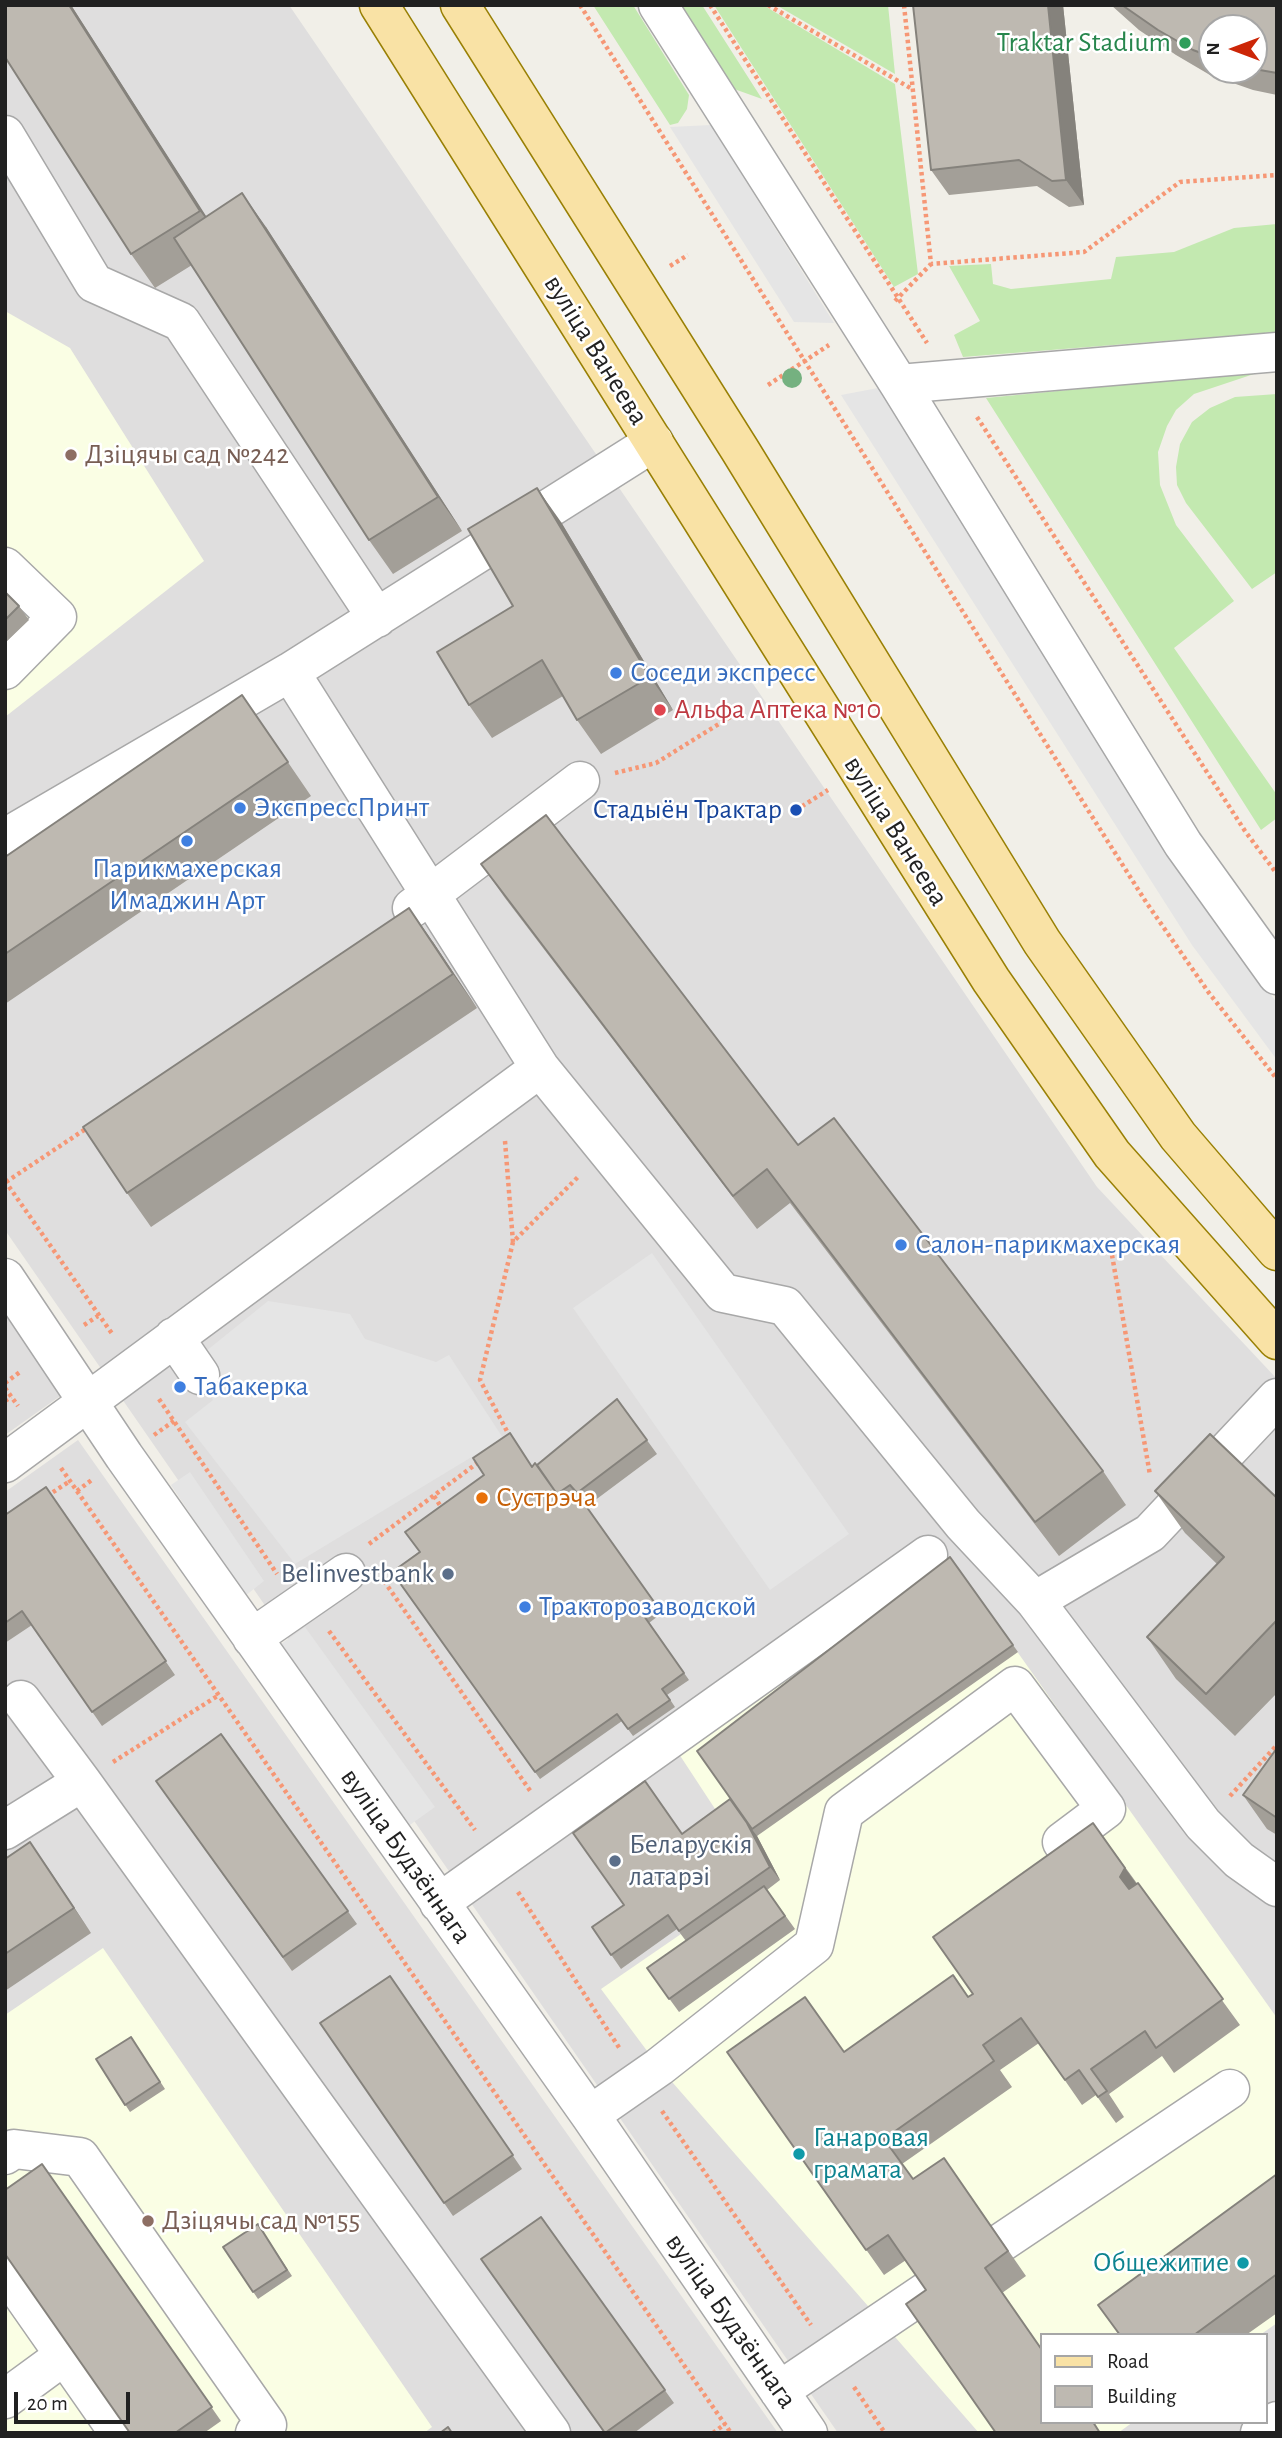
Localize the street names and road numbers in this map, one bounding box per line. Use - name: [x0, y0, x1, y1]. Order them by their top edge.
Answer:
- street label: вуліца Ванеева: [536, 269, 656, 431]
- street label: вуліца Ванеева: [836, 750, 956, 912]
- street label: вуліца Будзённага: [333, 1762, 479, 1950]
- street label: вуліца Будзённага: [658, 2227, 804, 2415]

